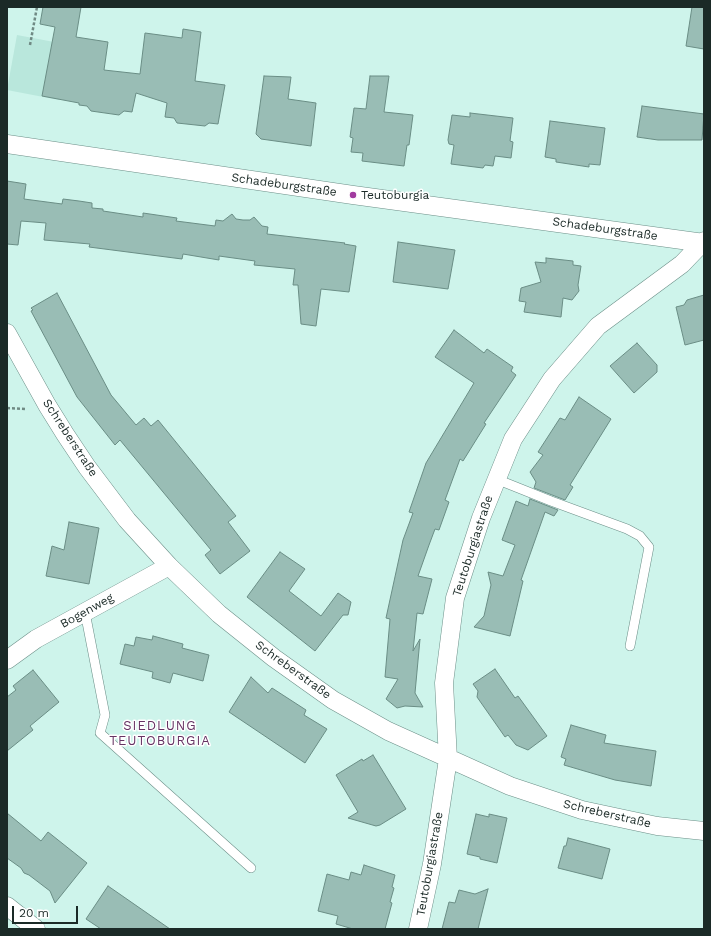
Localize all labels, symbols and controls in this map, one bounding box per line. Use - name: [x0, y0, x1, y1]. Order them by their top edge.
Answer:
- street label: Schadeburgstraße: [230, 170, 338, 200]
- place label: Teutoburgia: [361, 188, 429, 202]
- marker: Teutoburgia: [348, 190, 358, 200]
- street label: Schadeburgstraße: [551, 214, 659, 244]
- street label: Schreberstraße: [40, 396, 100, 480]
- street label: Teutoburgiastraße: [450, 494, 496, 598]
- street label: Bogenweg: [58, 590, 116, 632]
- street label: Schreberstraße: [252, 638, 334, 702]
- district label: SIEDLUNG TEUTOBURGIA: [109, 718, 211, 749]
- street label: Schreberstraße: [562, 797, 652, 831]
- street label: Teutoburgiastraße: [414, 811, 446, 917]
- scale bar: [14, 898, 80, 924]
- text: 20 m: [19, 906, 49, 920]

